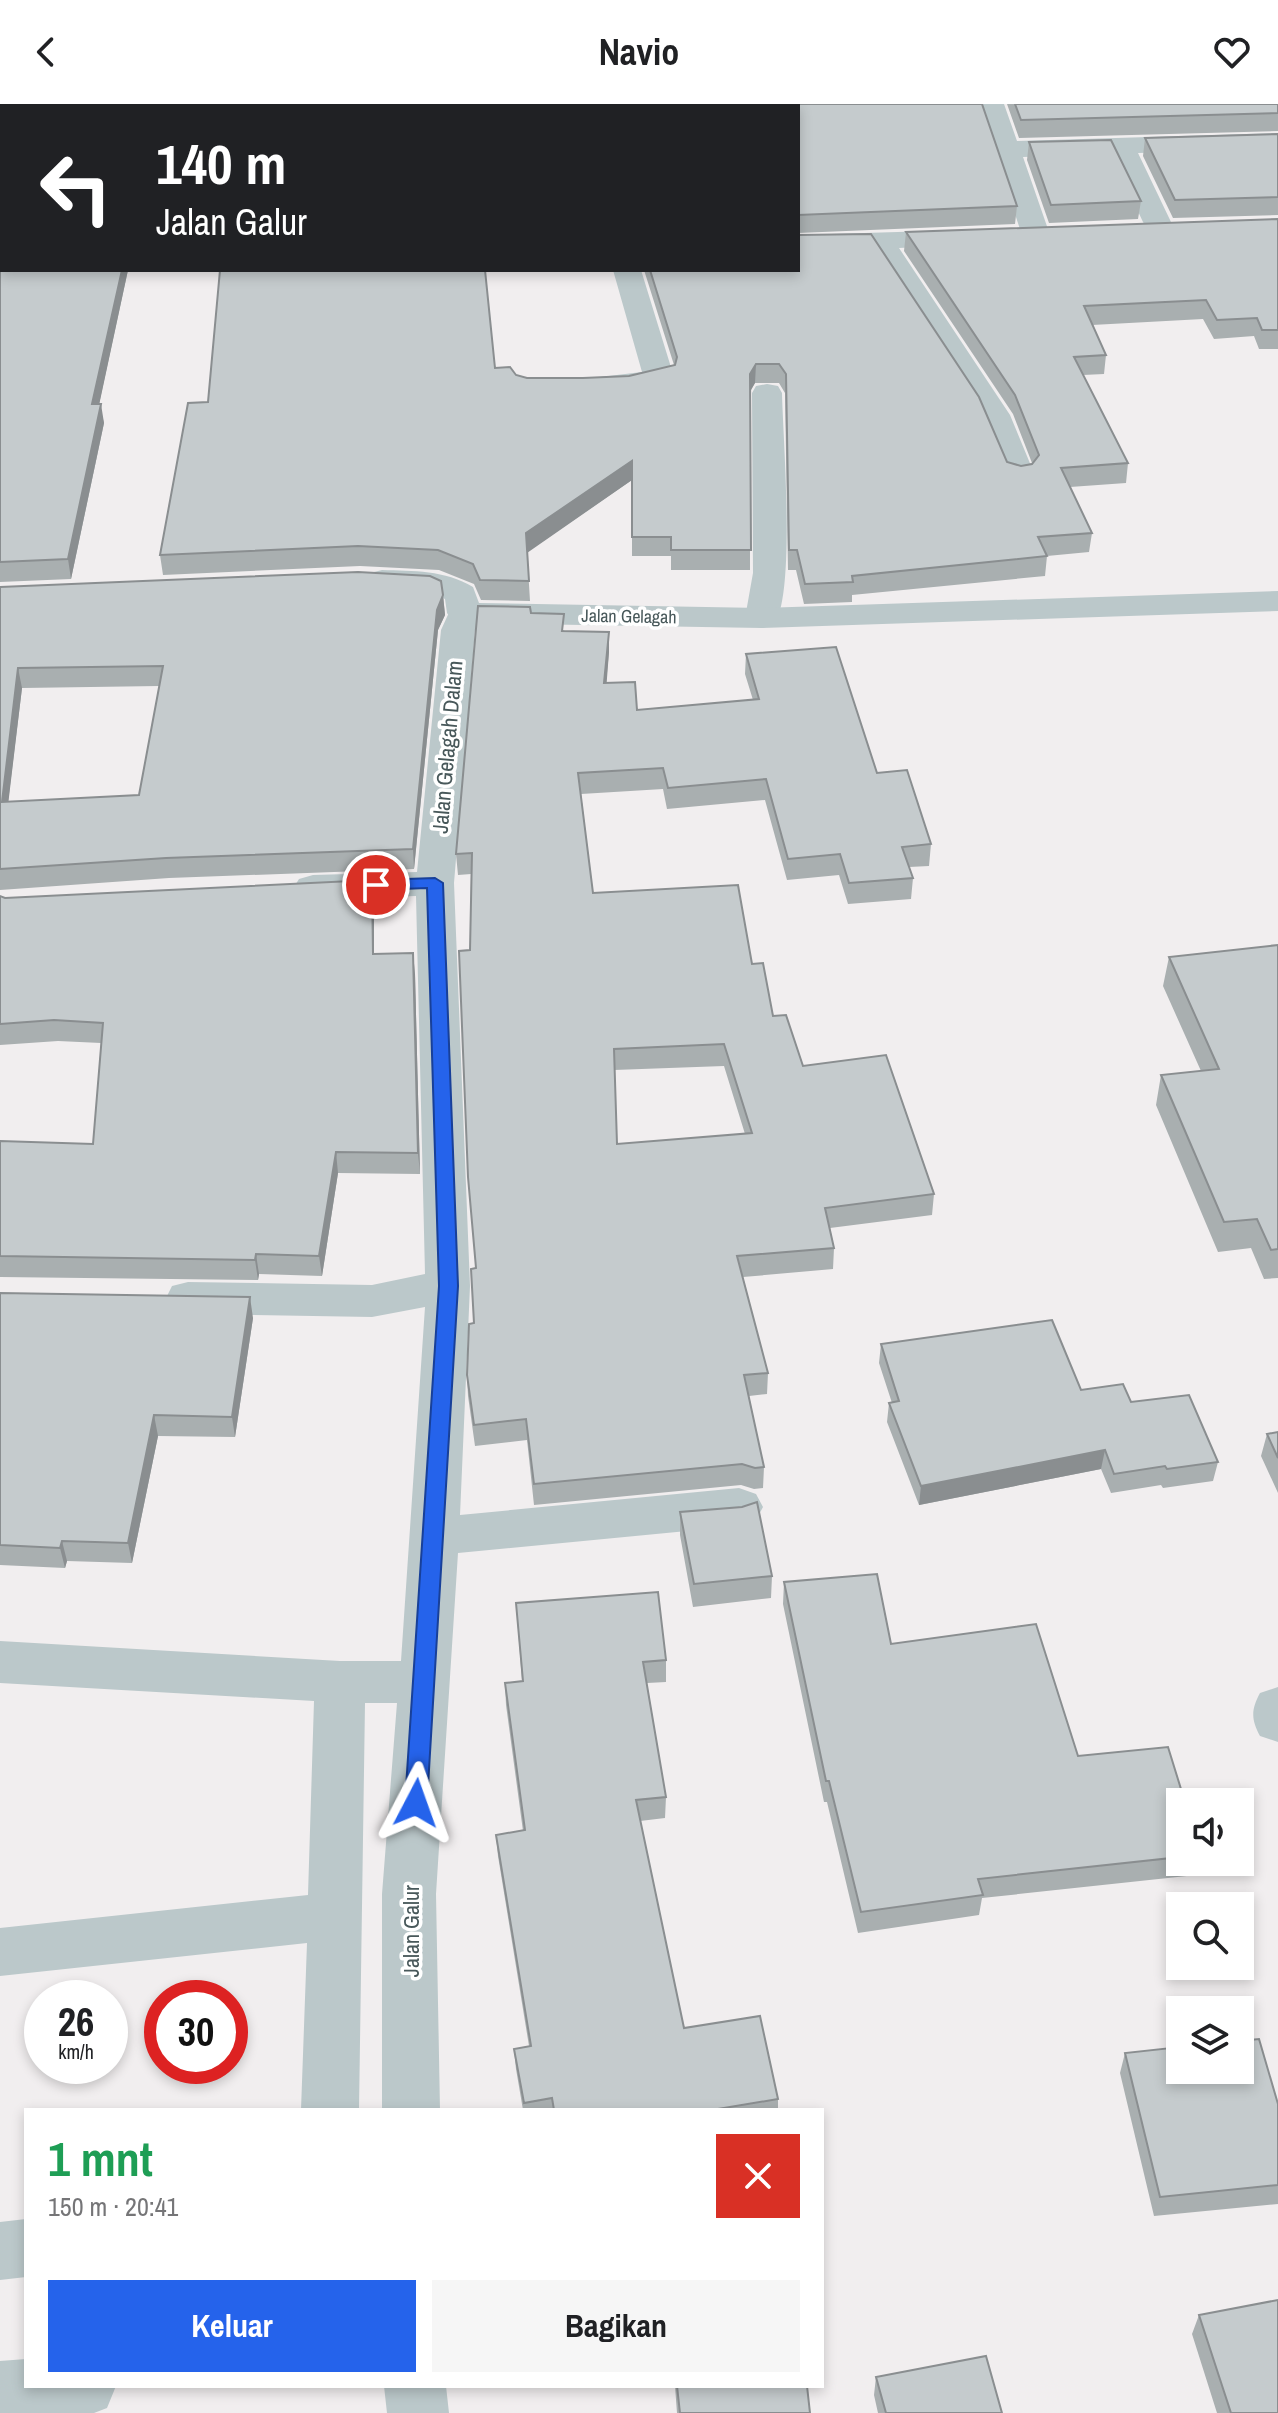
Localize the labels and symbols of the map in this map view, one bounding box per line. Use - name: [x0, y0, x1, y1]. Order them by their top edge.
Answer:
- street label: Jalan Gelagah: [581, 603, 677, 629]
- street label: Jalan Gelagah Dalam: [424, 659, 470, 835]
- pin: [342, 851, 410, 919]
- position arrow: [374, 1761, 458, 1845]
- street label: Jalan Galur: [396, 1885, 426, 1977]
- speed limit sign: 30: [144, 1980, 248, 2084]

